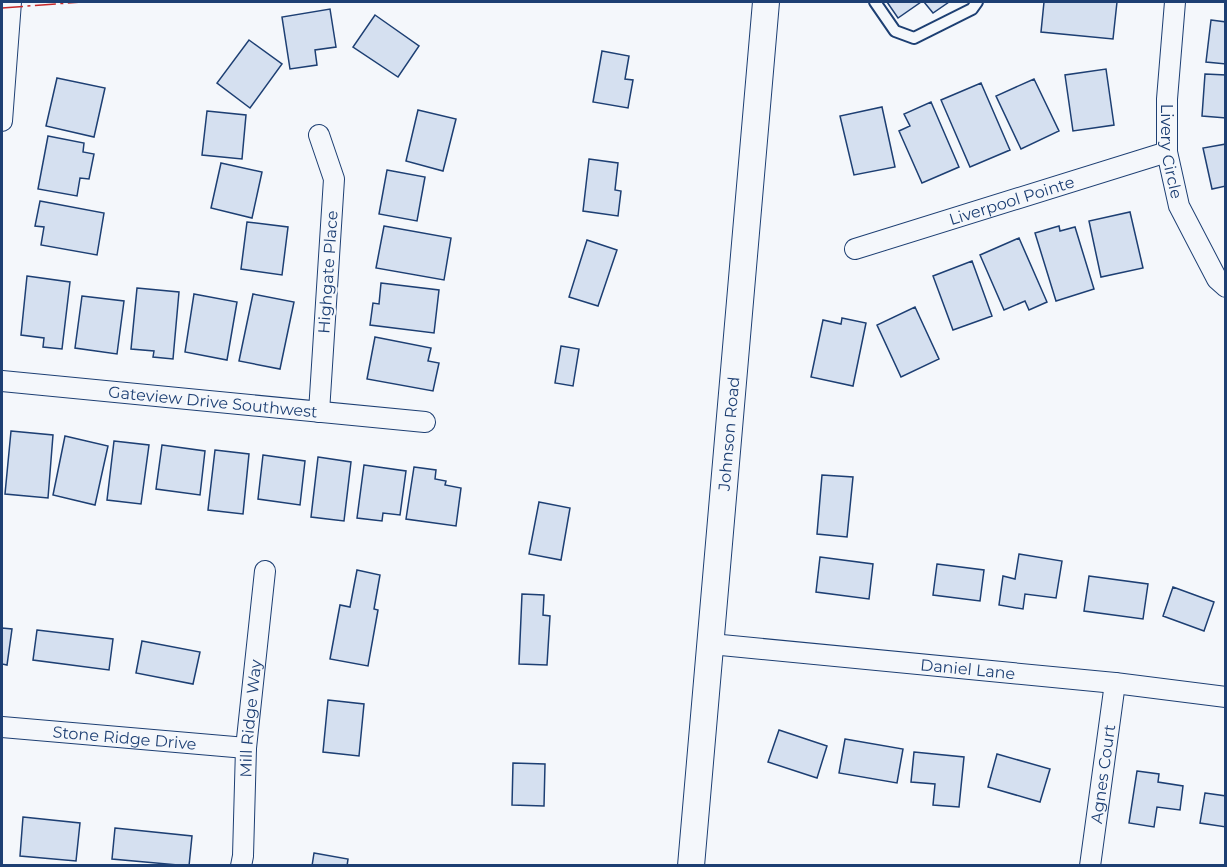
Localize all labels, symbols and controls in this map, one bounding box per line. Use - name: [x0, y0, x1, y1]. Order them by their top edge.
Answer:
- street label: Livery Circle: [1157, 104, 1187, 201]
- street label: Liverpool Pointe: [947, 172, 1076, 229]
- street label: Highgate Place: [314, 210, 342, 334]
- street label: Johnson Road: [714, 376, 743, 492]
- street label: Gateview Drive Southwest: [108, 382, 319, 421]
- street label: Daniel Lane: [919, 655, 1016, 683]
- street label: Mill Ridge Way: [236, 658, 265, 778]
- street label: Stone Ridge Drive: [52, 722, 197, 753]
- street label: Agnes Court: [1086, 723, 1119, 825]

